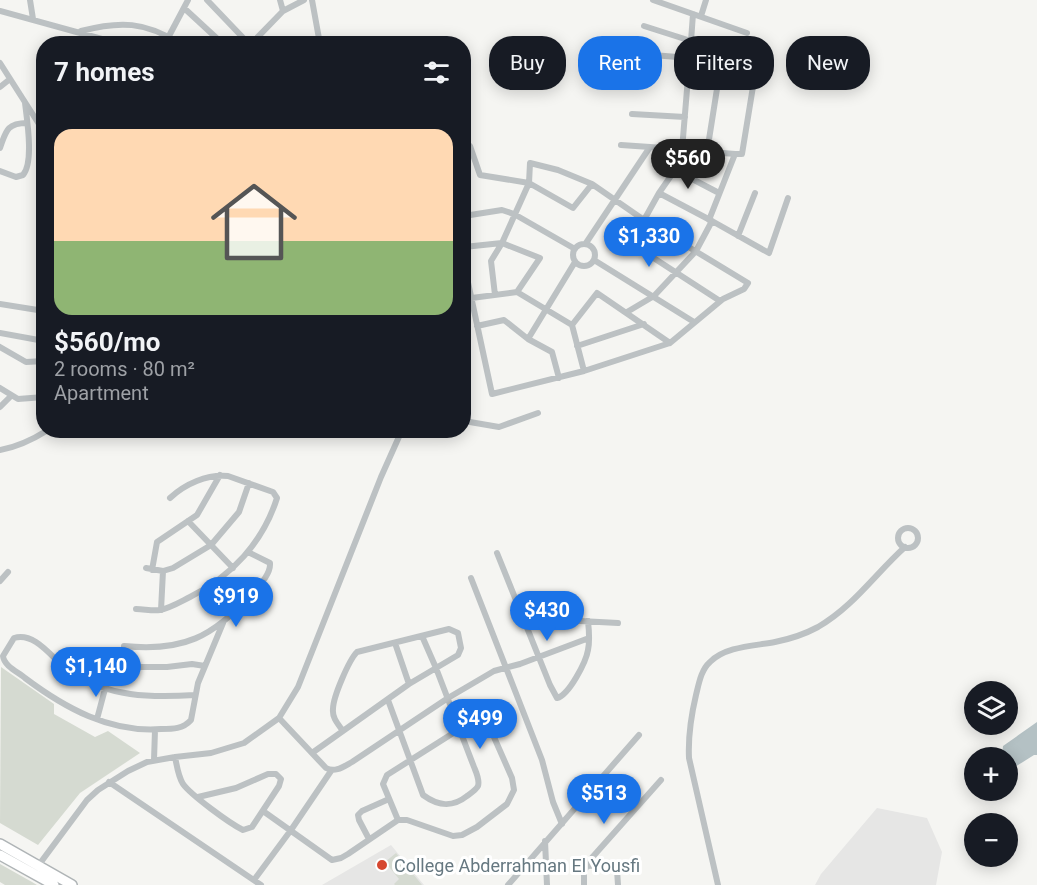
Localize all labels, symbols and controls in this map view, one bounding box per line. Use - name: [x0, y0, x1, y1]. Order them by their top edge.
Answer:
- chip: Buy: [489, 36, 566, 90]
- chip: Rent: [578, 36, 662, 90]
- chip: Filters: [674, 36, 774, 90]
- chip: New: [786, 36, 870, 90]
- icon: filters: [420, 56, 453, 89]
- text: 7 homes: [54, 57, 155, 87]
- pin: $560: [652, 139, 724, 190]
- text: $560: [665, 146, 711, 170]
- icon: home: [200, 168, 308, 276]
- pin: $1,330: [600, 217, 698, 268]
- text: $1,330: [618, 224, 680, 248]
- text: $560/mo: [54, 327, 161, 357]
- text: 2 rooms · 80 m²: [54, 357, 195, 381]
- text: Apartment: [54, 381, 149, 405]
- pin: $919: [200, 577, 272, 628]
- text: $919: [213, 584, 259, 608]
- pin: $430: [511, 591, 583, 642]
- text: $430: [524, 598, 570, 622]
- pin: $1,140: [47, 647, 145, 698]
- text: $1,140: [65, 654, 127, 678]
- map controls: [964, 681, 1018, 867]
- button: layers: [964, 681, 1018, 735]
- pin: $499: [444, 699, 516, 750]
- text: $499: [457, 706, 503, 730]
- button: +: [964, 747, 1018, 801]
- pin: $513: [568, 774, 640, 825]
- text: $513: [581, 781, 627, 805]
- button: −: [964, 813, 1018, 867]
- place label: College Abderrahman El Yousfi: [394, 855, 640, 876]
- marker: College Abderrahman El Yousfi: [375, 858, 389, 872]

